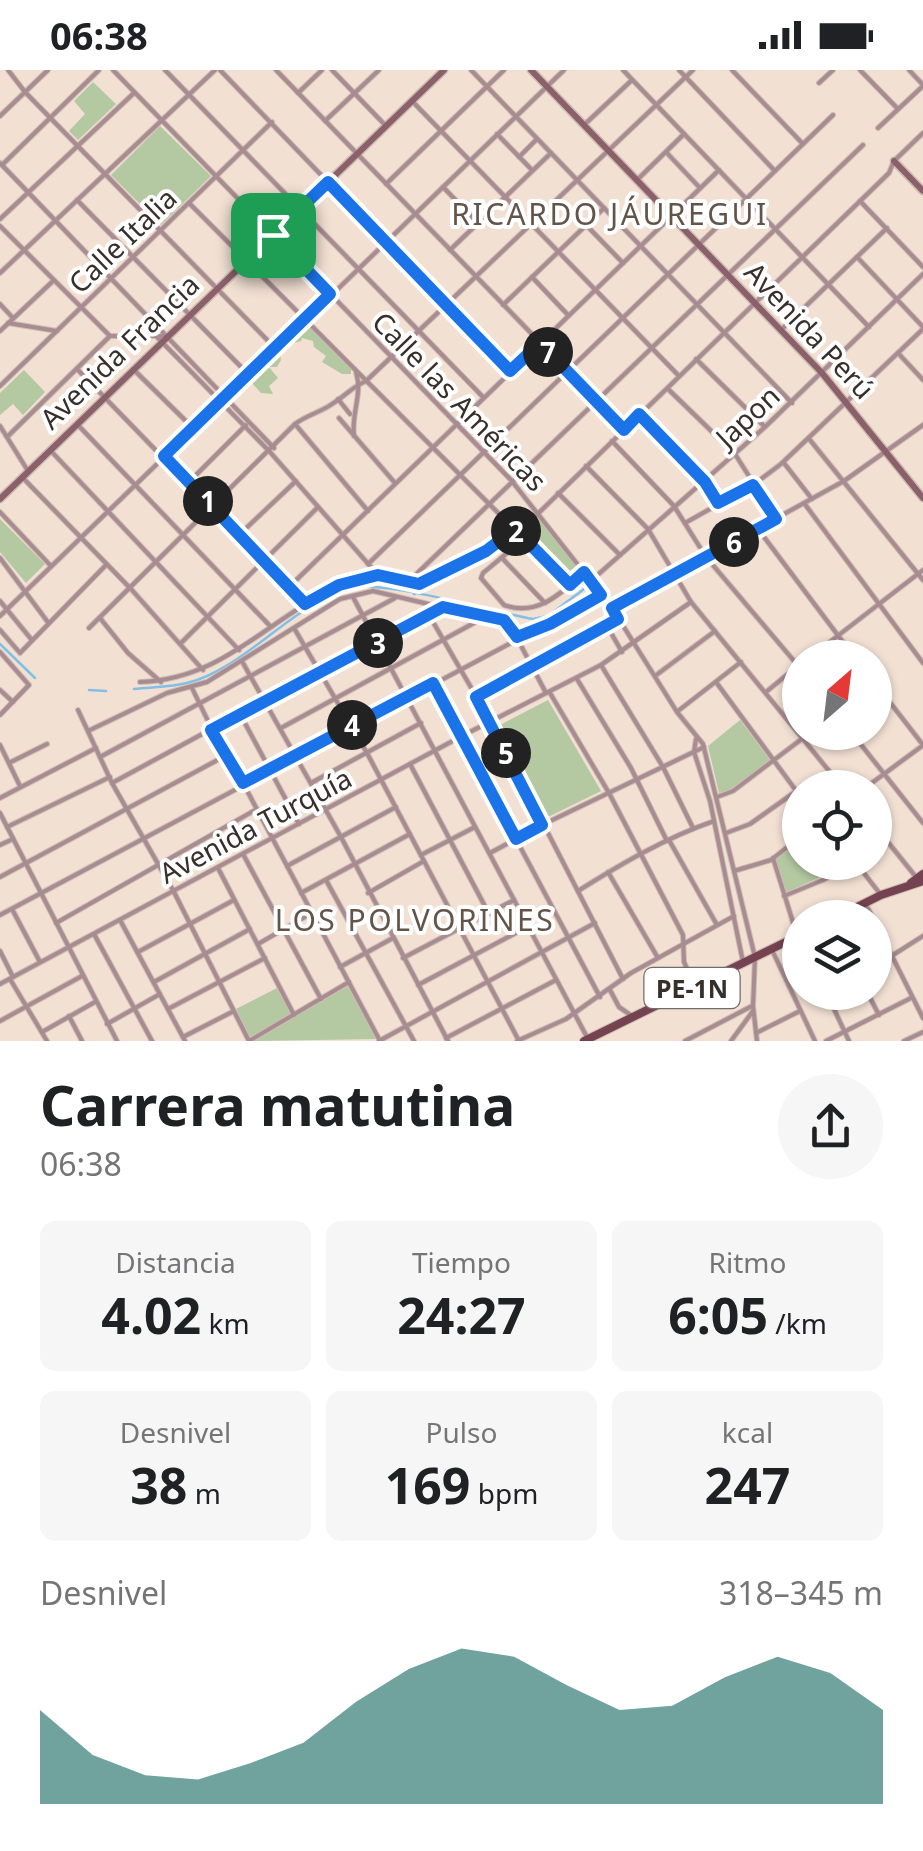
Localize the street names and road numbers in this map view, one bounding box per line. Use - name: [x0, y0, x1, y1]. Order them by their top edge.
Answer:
- street label: Calle Italia: [60, 179, 184, 301]
- street label: Avenida Perú: [737, 253, 883, 407]
- street label: Avenida Francia: [31, 265, 207, 437]
- street label: Calle las Américas: [364, 303, 556, 499]
- street label: Japon: [704, 377, 787, 457]
- street label: Avenida Turquía: [152, 758, 358, 892]
- road number: PE-1N: [644, 968, 740, 1008]

